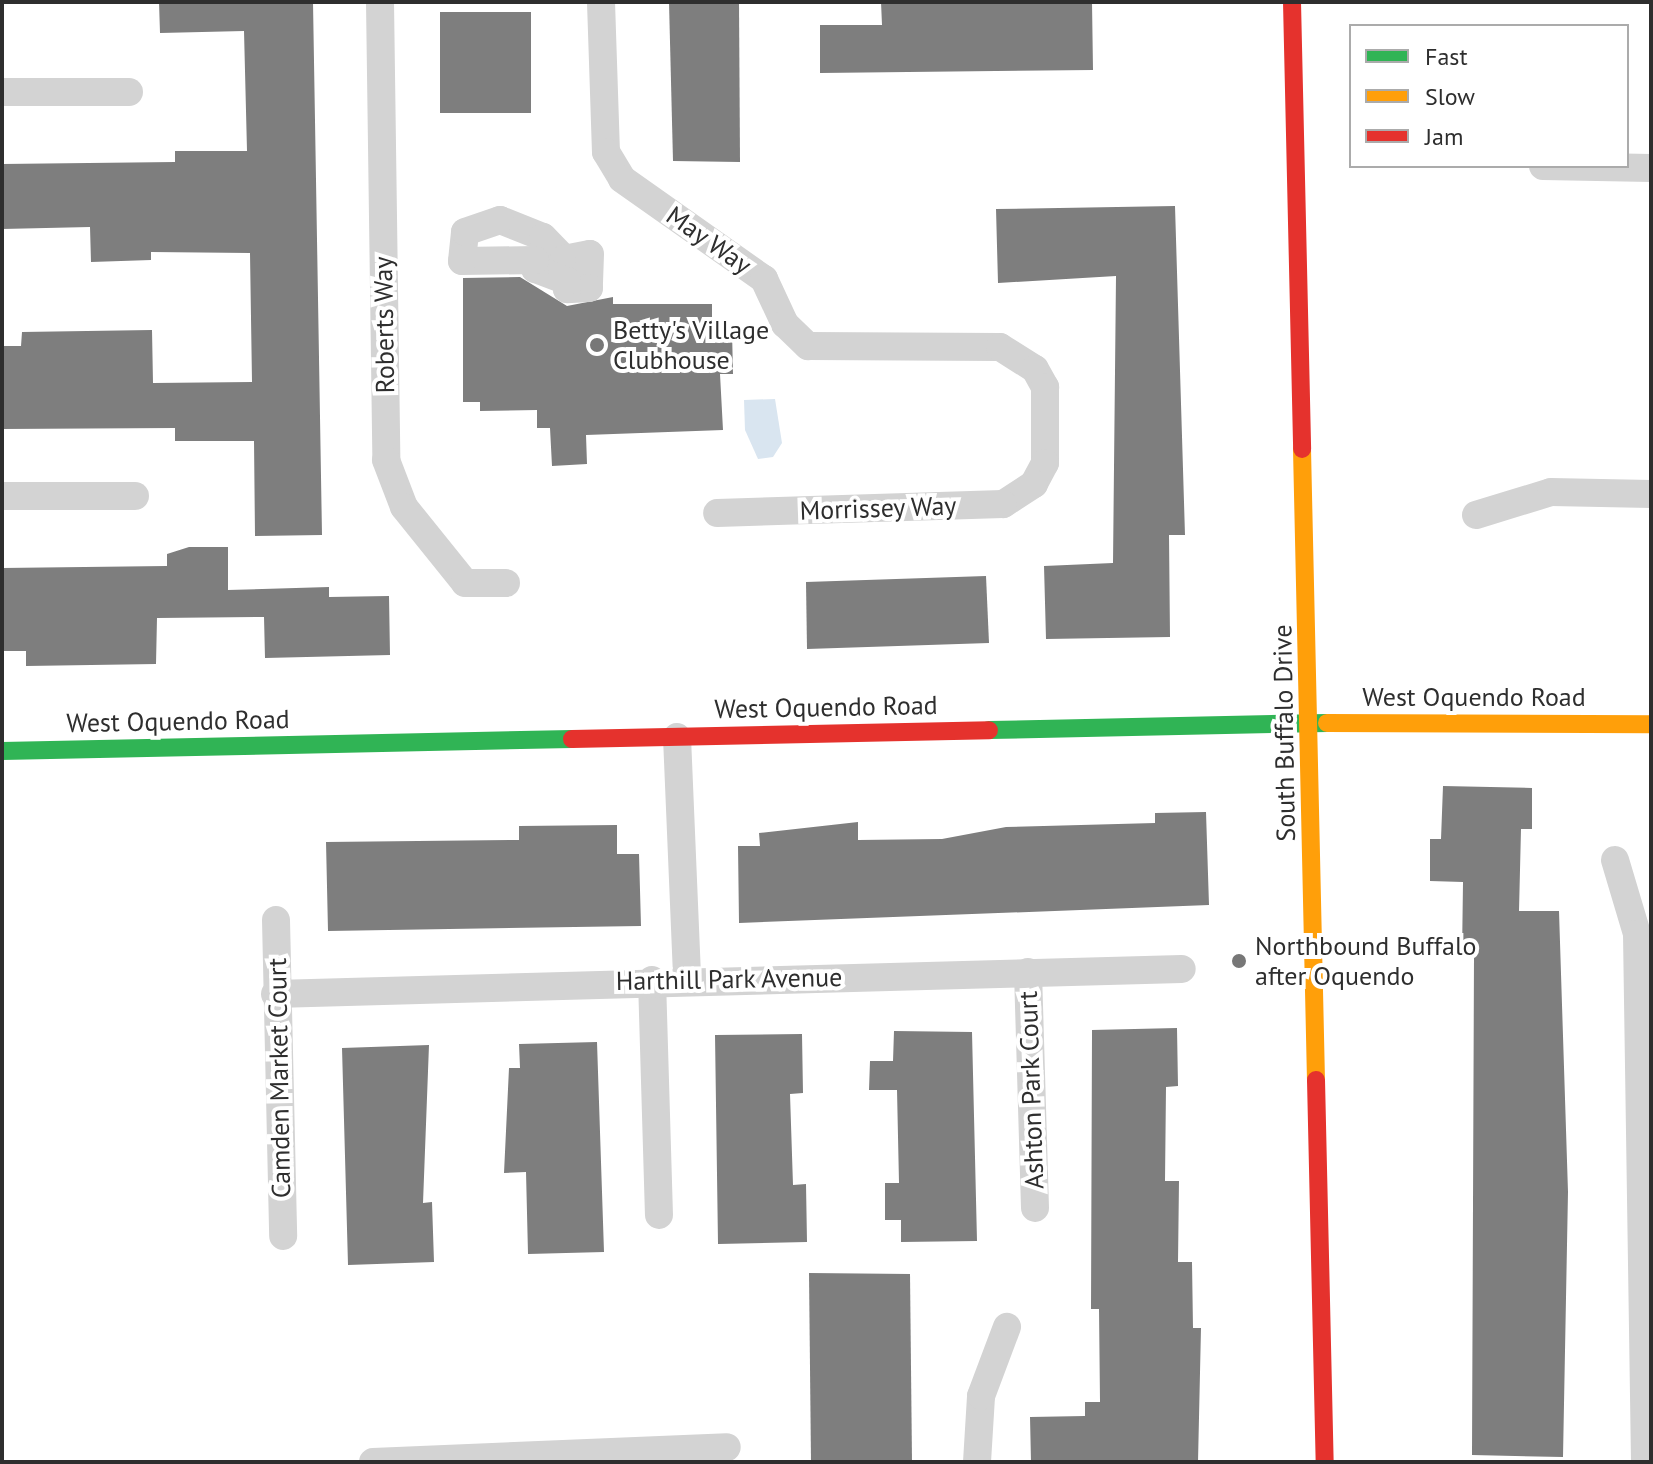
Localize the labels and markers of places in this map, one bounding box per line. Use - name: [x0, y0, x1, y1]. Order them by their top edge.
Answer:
- place label: Betty's Village Clubhouse: [613, 314, 770, 376]
- marker: Betty's Village Clubhouse: [588, 336, 606, 354]
- place label: Northbound Buffalo after Oquendo: [1255, 930, 1476, 992]
- marker: Northbound Buffalo after Oquendo: [1230, 952, 1248, 970]

